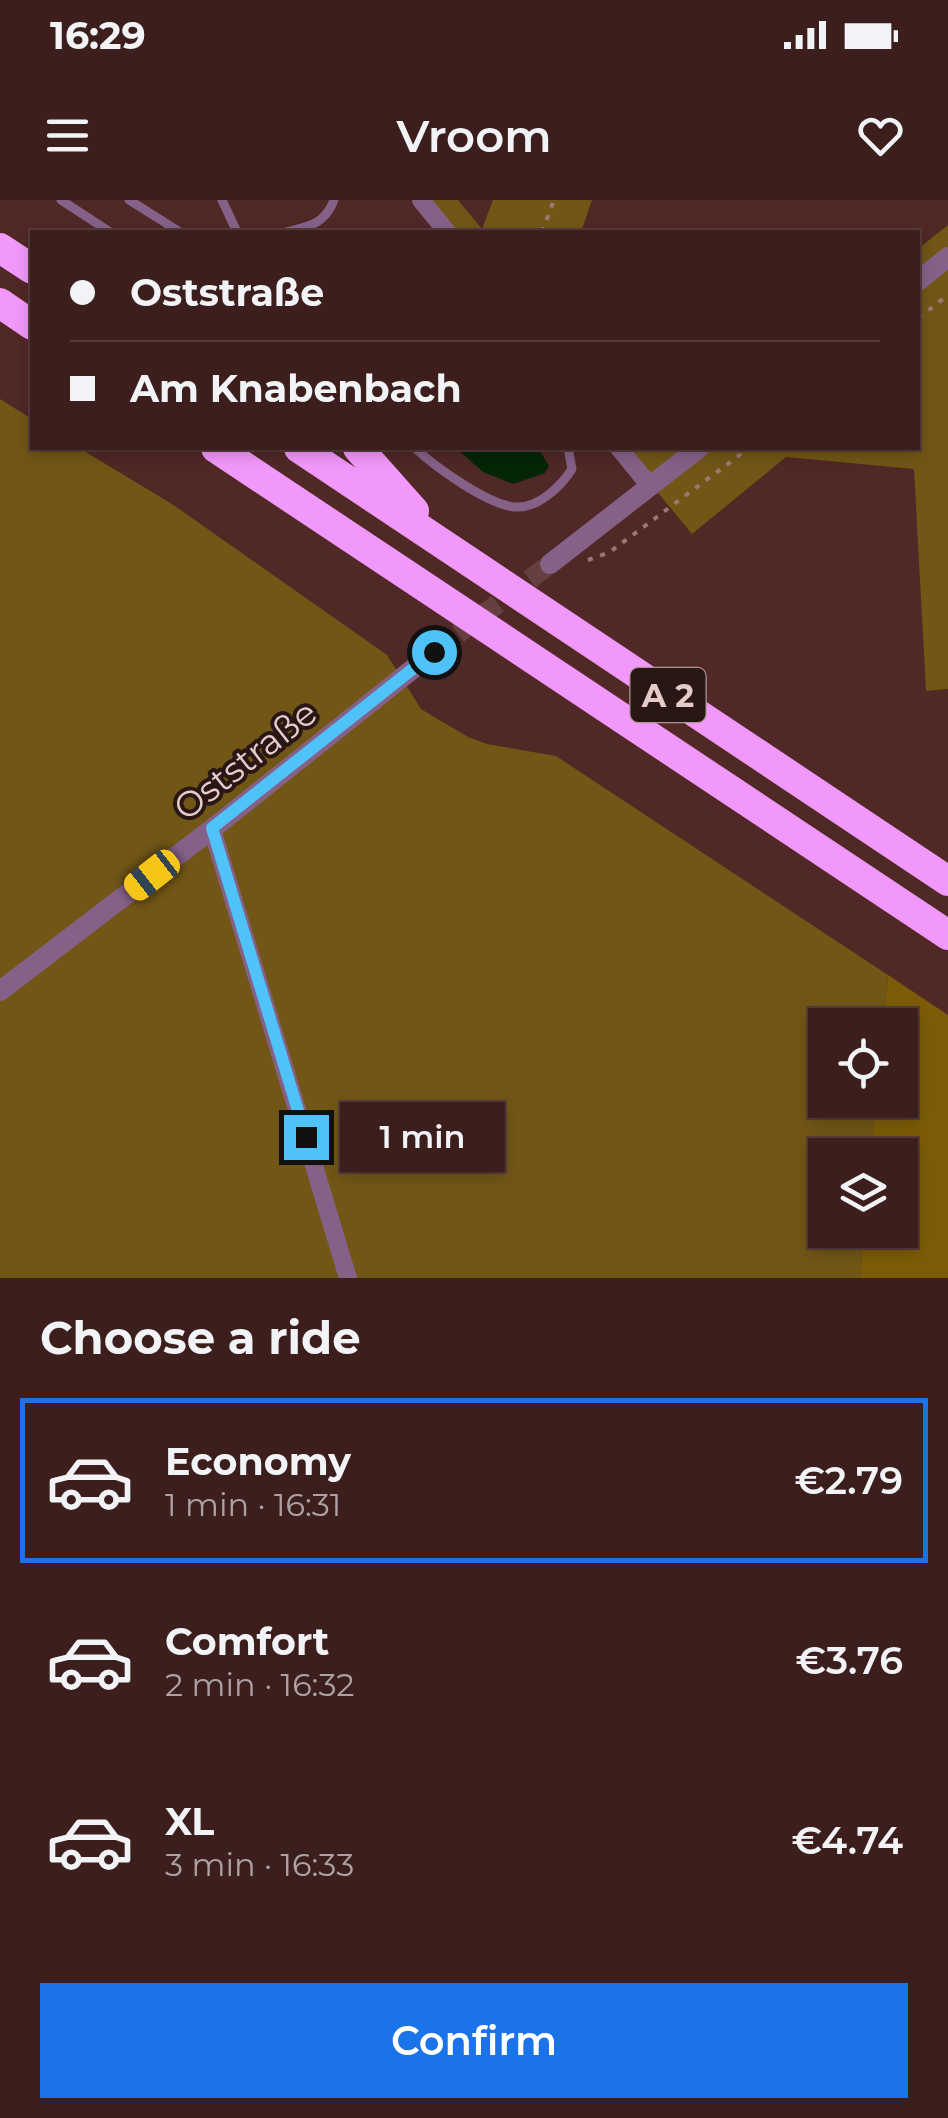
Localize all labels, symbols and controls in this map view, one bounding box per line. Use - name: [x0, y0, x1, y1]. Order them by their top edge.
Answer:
- text: 16:29: [50, 12, 146, 59]
- icon: menu: [40, 108, 95, 163]
- text: Vroom: [396, 108, 552, 163]
- icon: heart: [853, 108, 908, 163]
- text: Oststraße: [130, 269, 324, 316]
- text: Am Knabenbach: [130, 365, 462, 412]
- route start: [412, 630, 457, 675]
- road number: A 2: [630, 668, 706, 722]
- street label: Oststraße: [165, 691, 325, 829]
- car: [119, 845, 185, 905]
- map controls: [808, 1008, 918, 1248]
- button: locate: [808, 1008, 918, 1118]
- callout: 1 min: [341, 1102, 506, 1172]
- route end: [284, 1115, 329, 1160]
- text: 1 min: [380, 1117, 465, 1156]
- button: layers: [808, 1138, 918, 1248]
- text: Choose a ride: [40, 1310, 361, 1365]
- icon: car: [45, 1436, 135, 1526]
- text: Economy: [165, 1438, 351, 1485]
- text: €2.79: [795, 1457, 903, 1504]
- text: 1 min · 16:31: [165, 1485, 341, 1524]
- icon: car: [45, 1616, 135, 1706]
- text: Comfort: [165, 1618, 329, 1665]
- text: €3.76: [795, 1637, 903, 1684]
- text: 2 min · 16:32: [165, 1665, 354, 1704]
- icon: car: [45, 1796, 135, 1886]
- text: XL: [165, 1798, 214, 1845]
- text: €4.74: [791, 1817, 903, 1864]
- text: 3 min · 16:33: [165, 1845, 354, 1884]
- button: Confirm: [40, 1983, 908, 2098]

